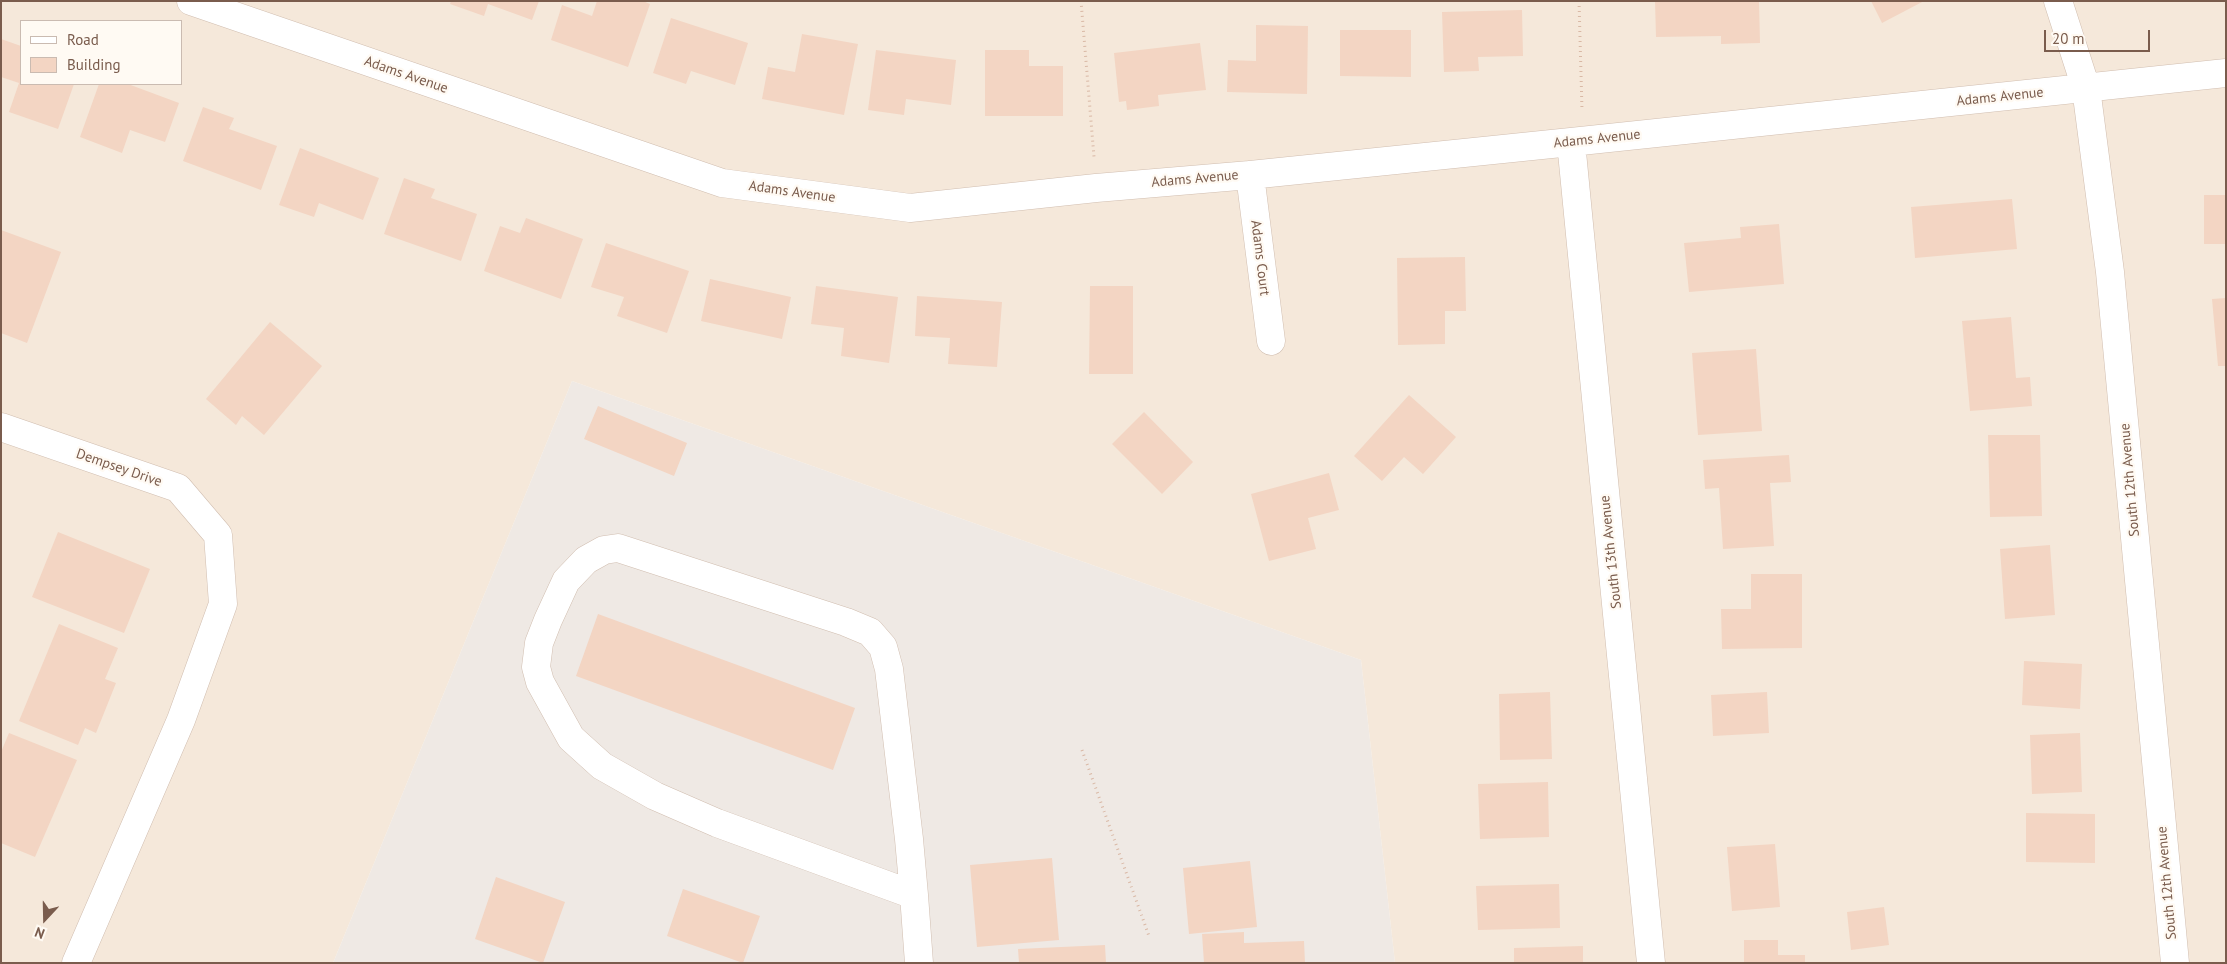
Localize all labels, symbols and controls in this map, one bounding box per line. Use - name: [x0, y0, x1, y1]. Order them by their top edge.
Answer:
- legend: [20, 20, 182, 85]
- scale bar: [2047, 20, 2153, 52]
- text: 20 m: [2052, 29, 2085, 48]
- text: Road: [67, 30, 99, 49]
- street label: Adams Avenue: [362, 53, 450, 97]
- text: Building: [67, 55, 121, 74]
- street label: Adams Avenue: [1956, 84, 2044, 110]
- street label: Adams Avenue: [1553, 126, 1641, 152]
- street label: Adams Avenue: [1151, 167, 1239, 191]
- street label: Adams Avenue: [748, 178, 836, 206]
- street label: Adams Court: [1247, 219, 1273, 297]
- street label: South 12th Avenue: [2117, 423, 2143, 537]
- street label: Dempsey Drive: [74, 445, 164, 491]
- street label: South 13th Avenue: [1597, 495, 1625, 609]
- street label: South 12th Avenue: [2154, 826, 2180, 940]
- north arrow: [20, 894, 70, 944]
- text: N: [32, 923, 47, 943]

